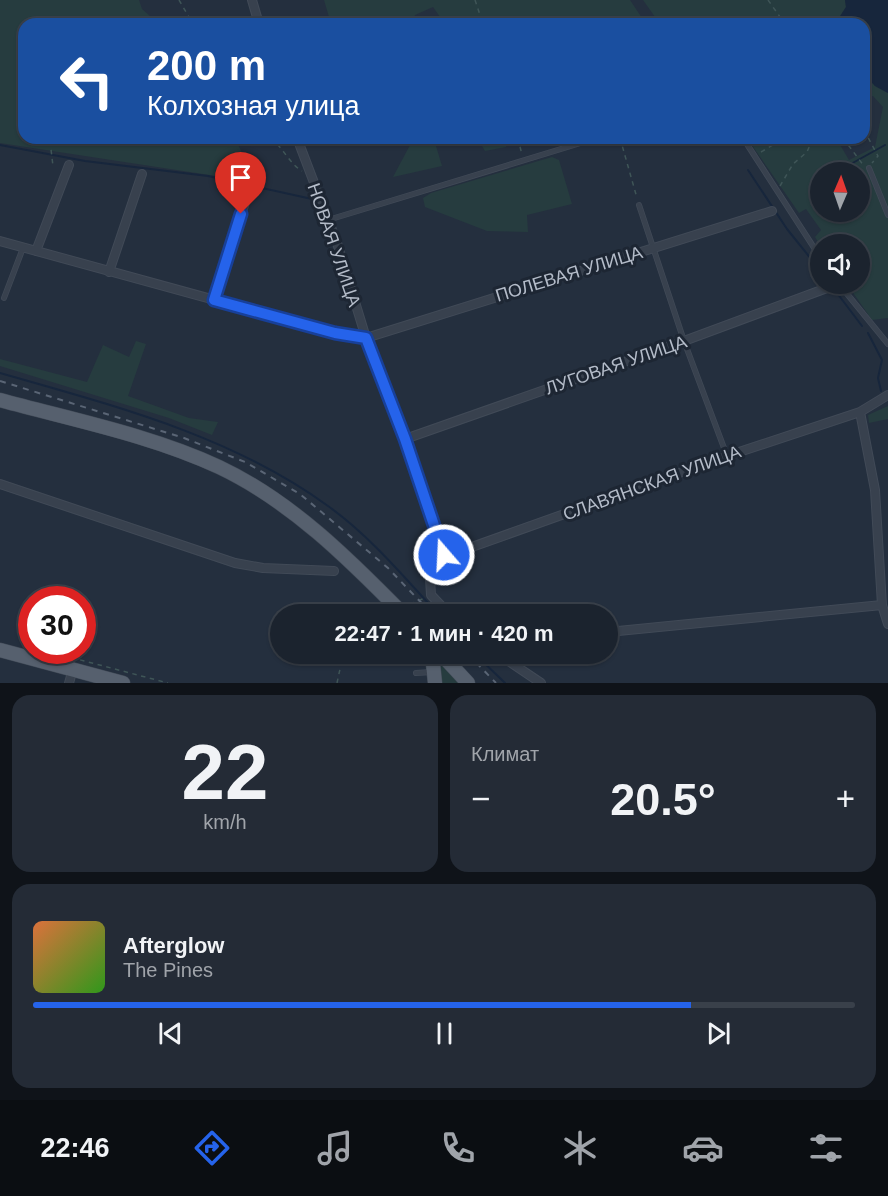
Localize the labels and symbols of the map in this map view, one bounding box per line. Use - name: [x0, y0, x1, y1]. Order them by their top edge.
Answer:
- pin: [215, 152, 266, 214]
- north arrow: [810, 162, 870, 222]
- street label: НОВАЯ УЛИЦА: [303, 181, 365, 309]
- street label: ПОЛЕВАЯ УЛИЦА: [493, 242, 645, 306]
- street label: ЛУГОВАЯ УЛИЦА: [543, 331, 689, 399]
- street label: СЛАВЯНСКАЯ УЛИЦА: [560, 441, 744, 525]
- position arrow: [412, 523, 476, 587]
- speed limit sign: 30: [18, 586, 96, 664]

